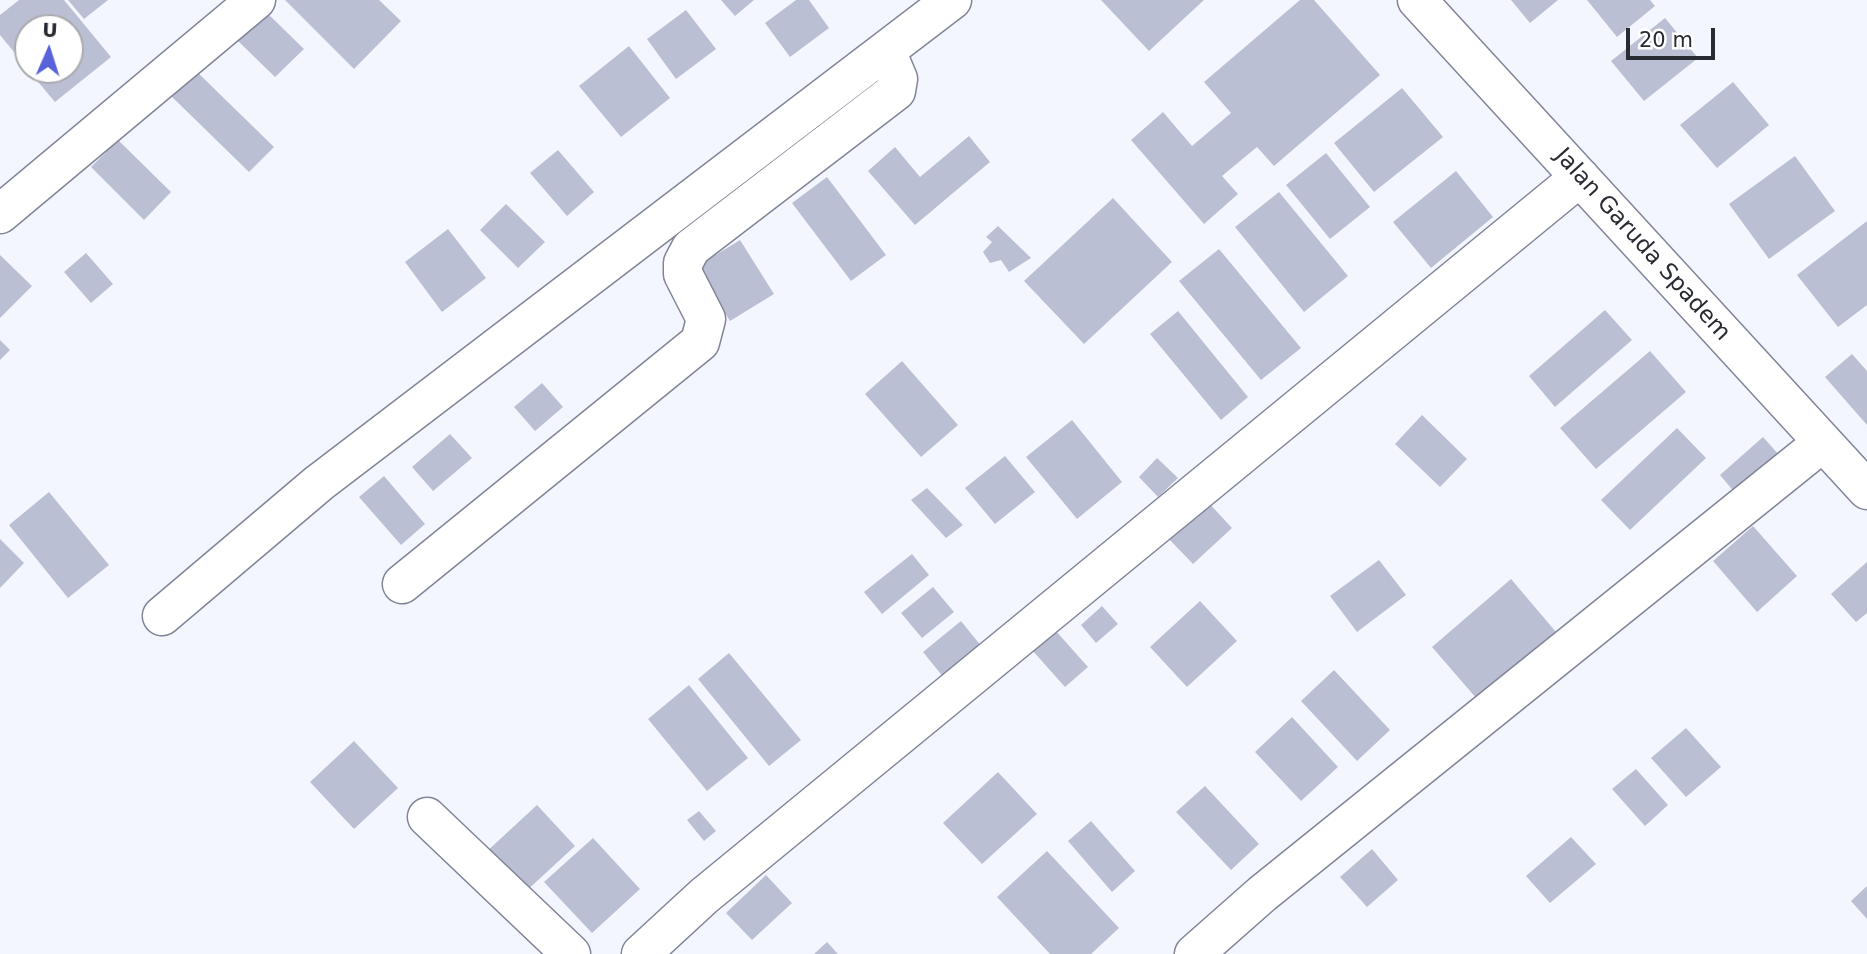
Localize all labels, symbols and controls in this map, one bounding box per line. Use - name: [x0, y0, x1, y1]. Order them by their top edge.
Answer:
- north arrow: [14, 14, 84, 84]
- scale bar: [1629, 14, 1718, 58]
- text: U: [42, 19, 58, 41]
- text: 20 m: [1639, 28, 1693, 52]
- street label: Jalan Garuda Spadem: [1548, 143, 1736, 347]

